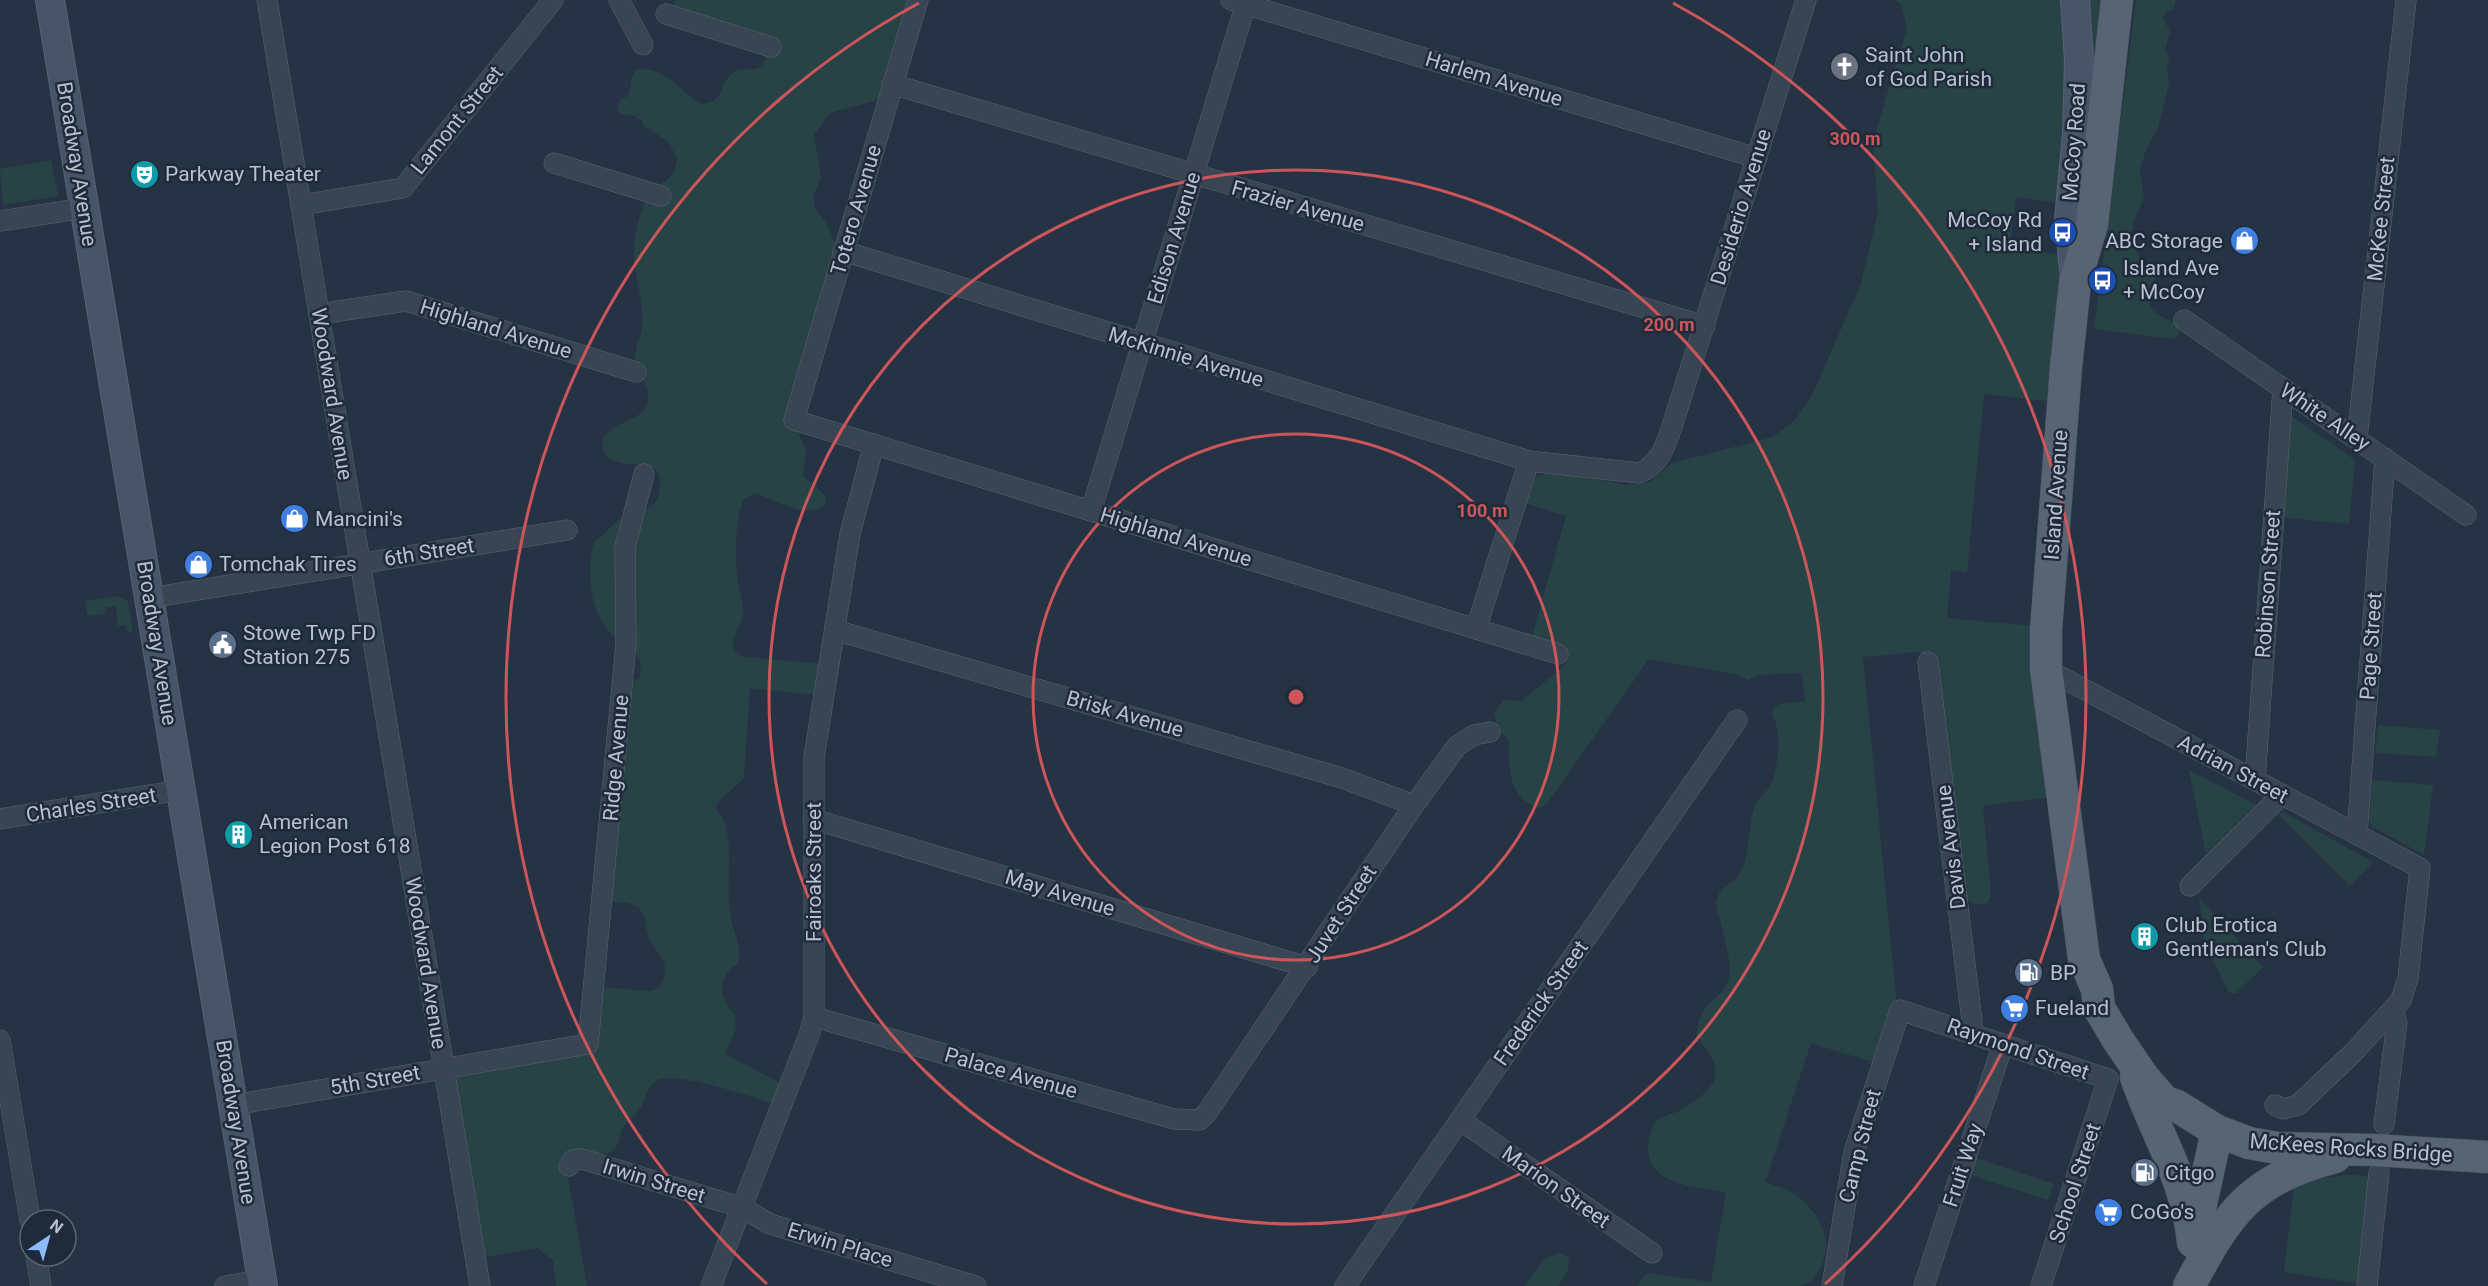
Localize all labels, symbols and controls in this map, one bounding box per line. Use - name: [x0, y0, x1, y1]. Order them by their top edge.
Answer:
- place label: Saint John of God Parish: [1865, 43, 1992, 91]
- street label: Harlem Avenue: [1423, 47, 1565, 111]
- church icon: Saint John of God Parish: [1828, 51, 1860, 83]
- street label: Lamont Street: [406, 61, 508, 179]
- street label: Broadway Avenue: [52, 80, 102, 248]
- street label: McCoy Road: [2058, 82, 2090, 202]
- street label: Desiderio Avenue: [1706, 126, 1776, 288]
- text: 300 m: [1829, 128, 1881, 149]
- street label: Totero Avenue: [826, 142, 886, 278]
- street label: McKee Street: [2363, 155, 2399, 282]
- theatre icon: Parkway Theater: [128, 158, 160, 190]
- place label: Parkway Theater: [165, 162, 321, 186]
- street label: Edison Avenue: [1142, 169, 1206, 307]
- street label: Frazier Avenue: [1229, 176, 1367, 236]
- place label: McCoy Rd + Island: [1947, 208, 2042, 256]
- bus stop icon: McCoy Rd + Island: [2047, 216, 2079, 248]
- shop icon: ABC Storage: [2228, 225, 2260, 257]
- place label: ABC Storage: [2105, 229, 2223, 253]
- place label: Island Ave + McCoy: [2123, 256, 2219, 304]
- bus stop icon: Island Ave + McCoy: [2086, 264, 2118, 296]
- street label: Highland Avenue: [417, 295, 575, 363]
- street label: Woodward Avenue: [307, 306, 357, 482]
- text: 200 m: [1643, 314, 1695, 335]
- street label: McKinnie Avenue: [1106, 322, 1266, 392]
- street label: White Alley: [2275, 378, 2375, 456]
- street label: Island Avenue: [2039, 429, 2073, 561]
- text: 100 m: [1456, 500, 1508, 521]
- shop icon: Mancini's: [278, 503, 310, 535]
- street label: Highland Avenue: [1097, 503, 1255, 571]
- place label: Mancini's: [315, 507, 403, 531]
- street label: Robinson Street: [2251, 509, 2285, 659]
- street label: 6th Street: [382, 533, 476, 571]
- shop icon: Tomchak Tires: [182, 548, 214, 580]
- place label: Tomchak Tires: [219, 552, 357, 576]
- street label: Broadway Avenue: [132, 559, 182, 727]
- street label: Page Street: [2355, 591, 2387, 701]
- place label: Stowe Twp FD Station 275: [243, 621, 376, 669]
- public building icon: Stowe Twp FD Station 275: [206, 629, 238, 661]
- street label: Brisk Avenue: [1064, 686, 1186, 742]
- centre of rings: [1286, 687, 1306, 707]
- street label: Ridge Avenue: [599, 694, 633, 822]
- street label: Adrian Street: [2174, 730, 2292, 808]
- street label: Charles Street: [24, 783, 158, 827]
- street label: Davis Avenue: [1931, 783, 1971, 911]
- street label: Fairoaks Street: [802, 802, 826, 942]
- place label: American Legion Post 618: [259, 810, 411, 858]
- building icon: American Legion Post 618: [222, 818, 254, 850]
- street label: Juvet Street: [1300, 860, 1382, 967]
- street label: May Avenue: [1002, 865, 1118, 921]
- street label: Woodward Avenue: [401, 875, 451, 1051]
- place label: Club Erotica Gentleman's Club: [2165, 913, 2327, 961]
- building icon: Club Erotica Gentleman's Club: [2128, 921, 2160, 953]
- street label: Frederick Street: [1489, 936, 1593, 1070]
- fuel station icon: BP: [2013, 957, 2045, 989]
- place label: BP: [2050, 961, 2076, 985]
- supermarket icon: Fueland: [1998, 992, 2030, 1024]
- place label: Fueland: [2035, 996, 2109, 1020]
- street label: Raymond Street: [1944, 1013, 2092, 1085]
- street label: Broadway Avenue: [211, 1038, 261, 1206]
- street label: Palace Avenue: [942, 1043, 1080, 1103]
- street label: 5th Street: [328, 1060, 422, 1100]
- street label: Camp Street: [1834, 1087, 1886, 1205]
- street label: Fruit Way: [1938, 1120, 1988, 1210]
- street label: School Street: [2044, 1120, 2106, 1246]
- street label: McKees Rocks Bridge: [2249, 1129, 2453, 1167]
- street label: Marion Street: [1497, 1141, 1615, 1233]
- street label: Irwin Street: [600, 1154, 708, 1208]
- fuel station icon: Citgo: [2128, 1157, 2160, 1189]
- place label: Citgo: [2165, 1161, 2214, 1185]
- supermarket icon: CoGo's: [2093, 1196, 2125, 1228]
- place label: CoGo's: [2130, 1200, 2194, 1224]
- north arrow: [18, 1208, 78, 1268]
- text: N: [46, 1215, 67, 1237]
- street label: Erwin Place: [784, 1218, 896, 1272]

